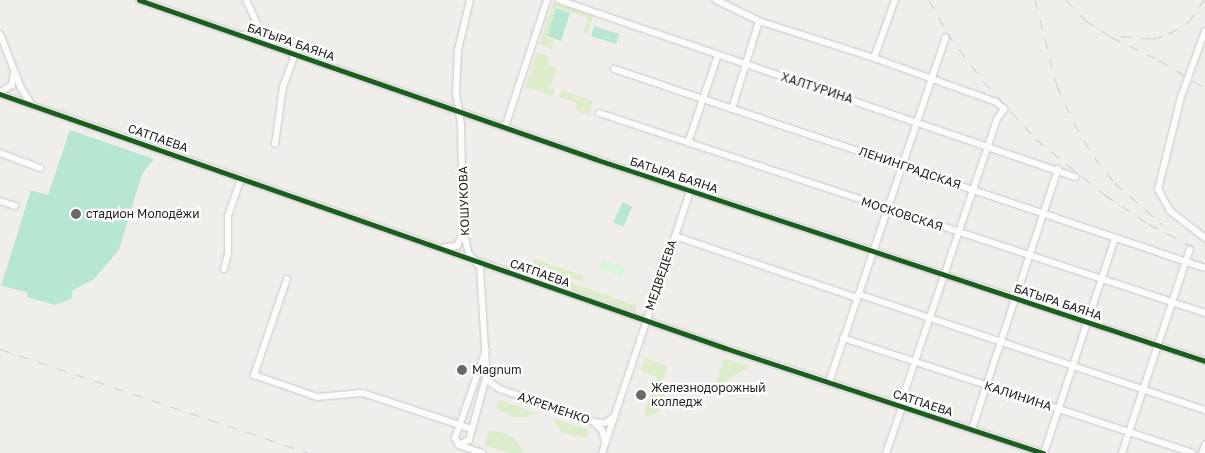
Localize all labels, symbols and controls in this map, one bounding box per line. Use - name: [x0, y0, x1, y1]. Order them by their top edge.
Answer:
- street label: БАТЫРА БАЯНА: [245, 20, 337, 64]
- street label: ХАЛТУРИНА: [779, 70, 855, 106]
- street label: САТПАЕВА: [126, 121, 190, 155]
- street label: ЛЕНИНГРАДСКАЯ: [857, 144, 963, 192]
- street label: БАТЫРА БАЯНА: [628, 154, 720, 196]
- street label: КОШУКОВА: [456, 166, 472, 236]
- street label: МОСКОВСКАЯ: [859, 194, 945, 234]
- place label: стадион Молодёжи: [86, 207, 199, 221]
- marker: стадион Молодёжи: [70, 208, 82, 220]
- street label: МЕДВЕДЕВА: [642, 238, 680, 312]
- street label: САТПАЕВА: [508, 256, 572, 290]
- street label: БАТЫРА БАЯНА: [1012, 281, 1104, 323]
- place label: Magnum: [472, 363, 522, 377]
- marker: Magnum: [456, 364, 468, 376]
- street label: КАЛИНИНА: [982, 378, 1054, 414]
- place label: Железнодорожный колледж: [651, 381, 766, 409]
- street label: САТПАЕВА: [891, 386, 955, 420]
- street label: АХРЕМЕНКО: [516, 389, 592, 427]
- marker: Железнодорожный колледж: [635, 389, 647, 401]

